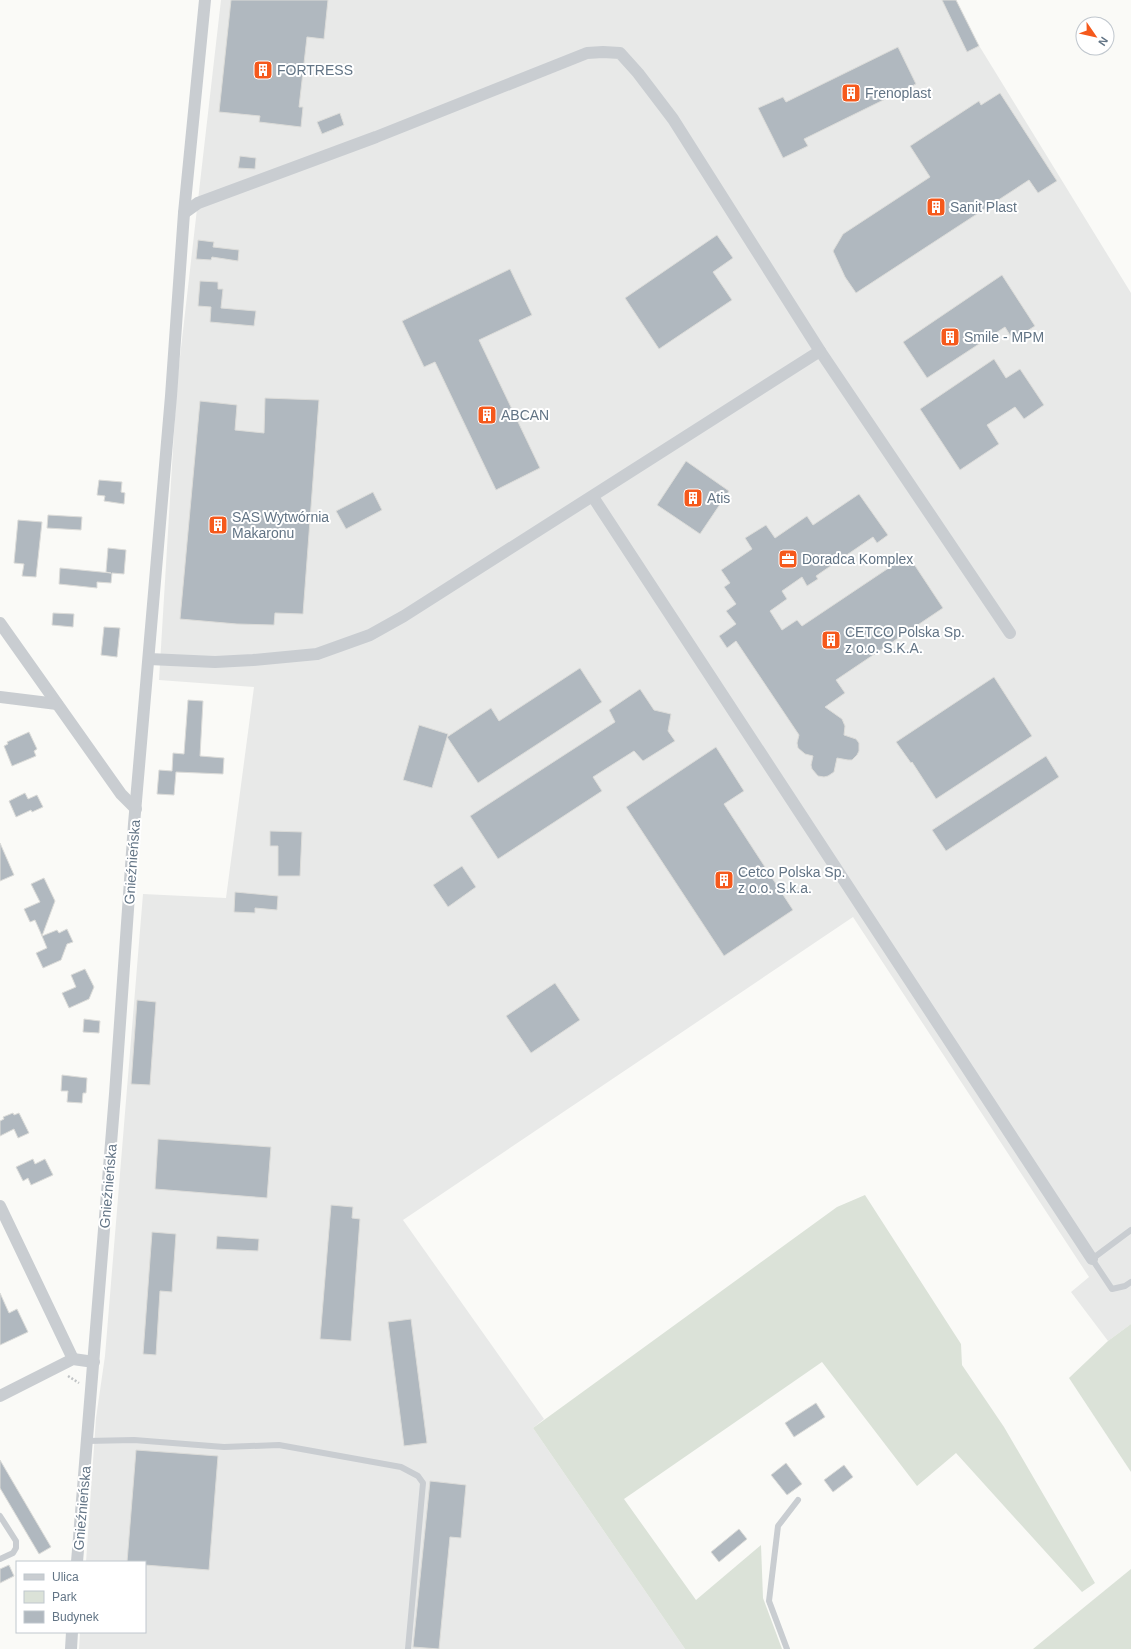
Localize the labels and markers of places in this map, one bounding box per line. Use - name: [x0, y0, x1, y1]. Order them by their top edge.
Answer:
- building icon: FORTRESS: [252, 59, 274, 81]
- place label: FORTRESS: [277, 62, 353, 78]
- building icon: Frenoplast: [840, 82, 862, 104]
- place label: Frenoplast: [865, 85, 931, 101]
- building icon: Sanit Plast: [925, 196, 947, 218]
- place label: Sanit Plast: [950, 199, 1017, 215]
- building icon: Smile - MPM: [939, 326, 961, 348]
- place label: Smile - MPM: [964, 329, 1044, 345]
- building icon: ABCAN: [476, 404, 498, 426]
- place label: ABCAN: [501, 407, 549, 423]
- building icon: Atis: [682, 487, 704, 509]
- place label: Atis: [707, 490, 730, 506]
- place label: SAS Wytwórnia Makaronu: [232, 509, 329, 541]
- building icon: SAS Wytwórnia Makaronu: [207, 514, 229, 536]
- office icon: Doradca Komplex: [777, 548, 799, 570]
- place label: Doradca Komplex: [802, 551, 913, 567]
- place label: CETCO Polska Sp. z o.o. S.K.A.: [845, 624, 965, 656]
- building icon: CETCO Polska Sp. z o.o. S.K.A.: [820, 629, 842, 651]
- place label: Cetco Polska Sp. z o.o. S.k.a.: [738, 864, 845, 896]
- building icon: Cetco Polska Sp. z o.o. S.k.a.: [713, 869, 735, 891]

